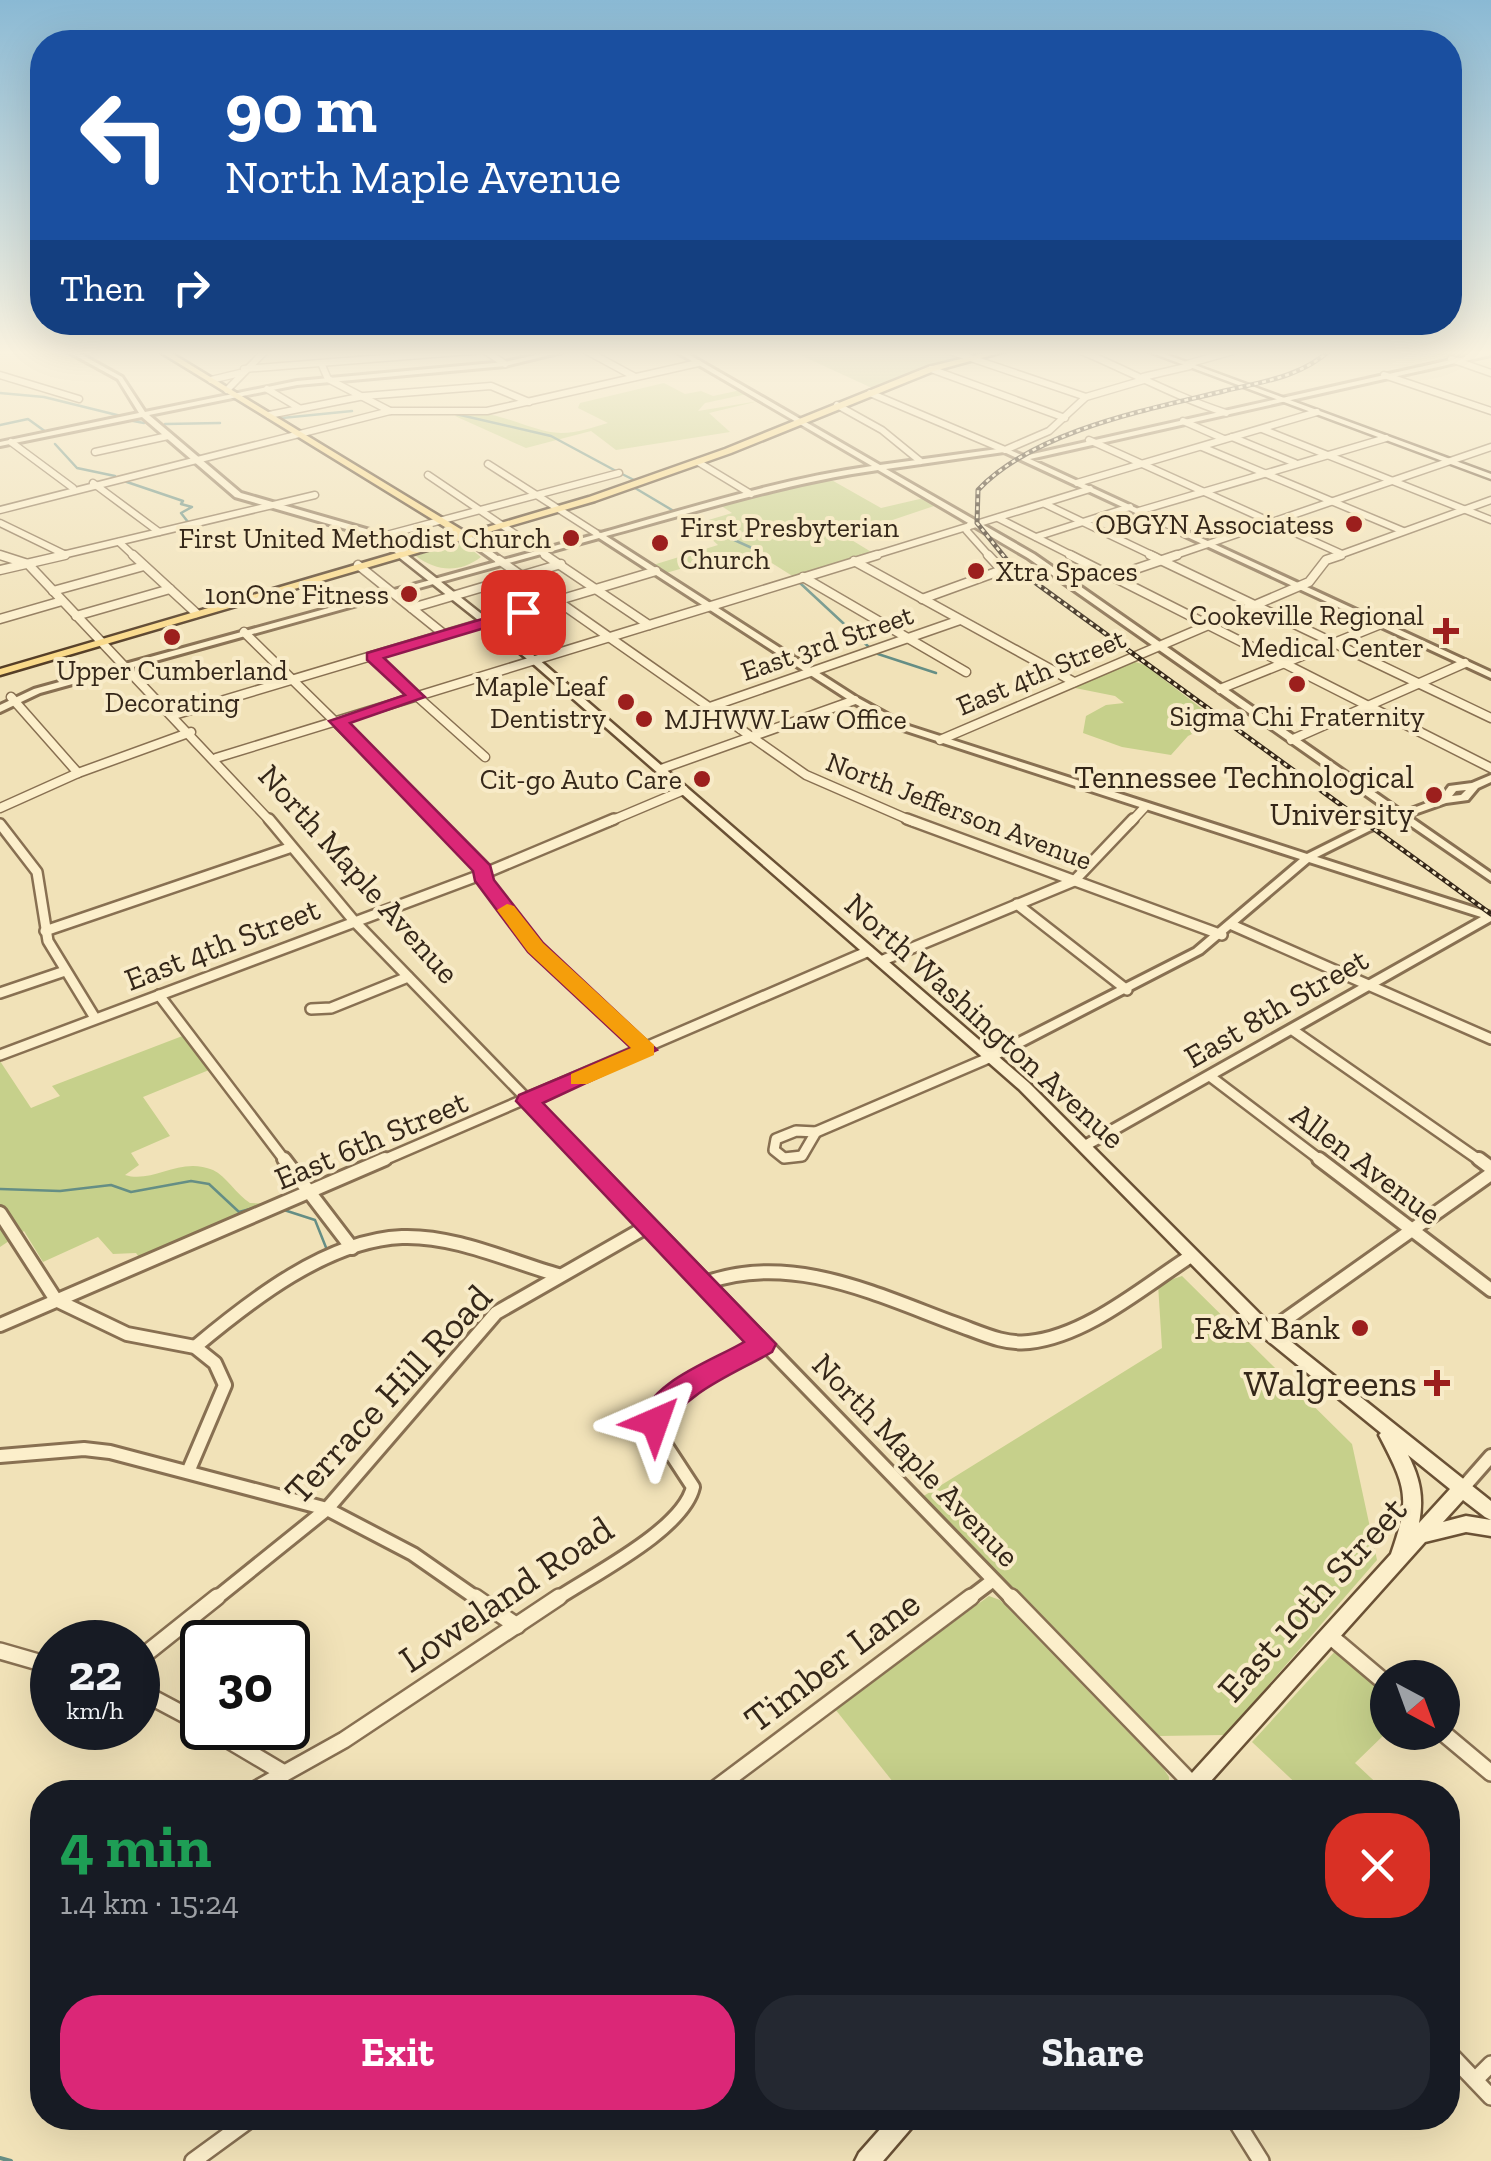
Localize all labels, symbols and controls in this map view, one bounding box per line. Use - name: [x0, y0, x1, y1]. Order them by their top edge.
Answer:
- text: 90 m: [225, 66, 377, 150]
- icon: left: [60, 70, 190, 200]
- text: North Maple Avenue: [225, 151, 621, 205]
- icon: right: [164, 260, 219, 315]
- text: Then: [60, 265, 144, 311]
- place label: OBGYN Associatess: [1095, 508, 1334, 541]
- place label: First Presbyterian Church: [680, 511, 899, 576]
- marker: OBGYN Associatess: [1343, 513, 1365, 535]
- place label: First United Methodist Church: [178, 522, 551, 555]
- marker: First United Methodist Church: [560, 527, 582, 549]
- marker: First Presbyterian Church: [649, 532, 671, 554]
- place label: Xtra Spaces: [996, 555, 1138, 588]
- marker: Xtra Spaces: [965, 560, 987, 582]
- pin: [481, 570, 566, 655]
- place label: 1onOne Fitness: [205, 578, 389, 611]
- marker: 1onOne Fitness: [398, 583, 420, 605]
- icon: arrive: [496, 585, 551, 640]
- street label: East 3rd Street: [737, 598, 918, 688]
- place label: Cookeville Regional Medical Center: [1189, 599, 1424, 664]
- marker: Cookeville Regional Medical Center: [1433, 618, 1459, 644]
- street label: East 4th Street: [952, 621, 1131, 722]
- marker: Upper Cumberland Decorating: [161, 626, 183, 648]
- place label: Upper Cumberland Decorating: [56, 654, 288, 719]
- place label: Maple Leaf Dentistry: [475, 670, 608, 735]
- marker: Sigma Chi Fraternity: [1286, 673, 1308, 695]
- marker: Maple Leaf Dentistry: [615, 691, 637, 713]
- place label: Sigma Chi Fraternity: [1170, 700, 1425, 733]
- place label: MJHWW Law Office: [664, 703, 907, 736]
- marker: MJHWW Law Office: [633, 708, 655, 730]
- street label: North Jefferson Avenue: [822, 745, 1096, 877]
- street label: North Maple Avenue: [251, 757, 467, 991]
- place label: Tennessee Technological University: [1074, 758, 1415, 833]
- place label: Cit-go Auto Care: [480, 763, 682, 796]
- marker: Cit-go Auto Care: [691, 768, 713, 790]
- marker: Tennessee Technological University: [1423, 784, 1445, 806]
- street label: North Washington Avenue: [837, 885, 1133, 1157]
- street label: East 4th Street: [119, 889, 325, 999]
- street label: East 8th Street: [1177, 940, 1375, 1076]
- street label: East 6th Street: [269, 1082, 473, 1198]
- street label: Allen Avenue: [1283, 1095, 1449, 1233]
- street label: Terrace Hill Road: [275, 1275, 501, 1513]
- place label: F&M Bank: [1194, 1309, 1340, 1347]
- marker: F&M Bank: [1349, 1317, 1371, 1339]
- street label: North Maple Avenue: [804, 1345, 1028, 1575]
- place label: Walgreens: [1244, 1360, 1417, 1406]
- position arrow: [603, 1370, 707, 1474]
- marker: Walgreens: [1426, 1372, 1448, 1394]
- street label: East 10th Street: [1208, 1487, 1416, 1711]
- street label: Loweland Road: [390, 1506, 622, 1682]
- street label: Timber Lane: [735, 1580, 929, 1742]
- speed limit sign: 30: [180, 1620, 310, 1750]
- text: 22: [68, 1643, 122, 1703]
- north arrow: [1370, 1660, 1460, 1750]
- map controls: [1370, 1660, 1460, 1750]
- text: km/h: [66, 1695, 124, 1725]
- text: 4 min: [60, 1810, 212, 1882]
- button: close: [1325, 1813, 1430, 1918]
- text: 1.4 km · 15:24: [60, 1884, 239, 1922]
- button: Exit: [60, 1995, 735, 2110]
- button: Share: [755, 1995, 1430, 2110]

